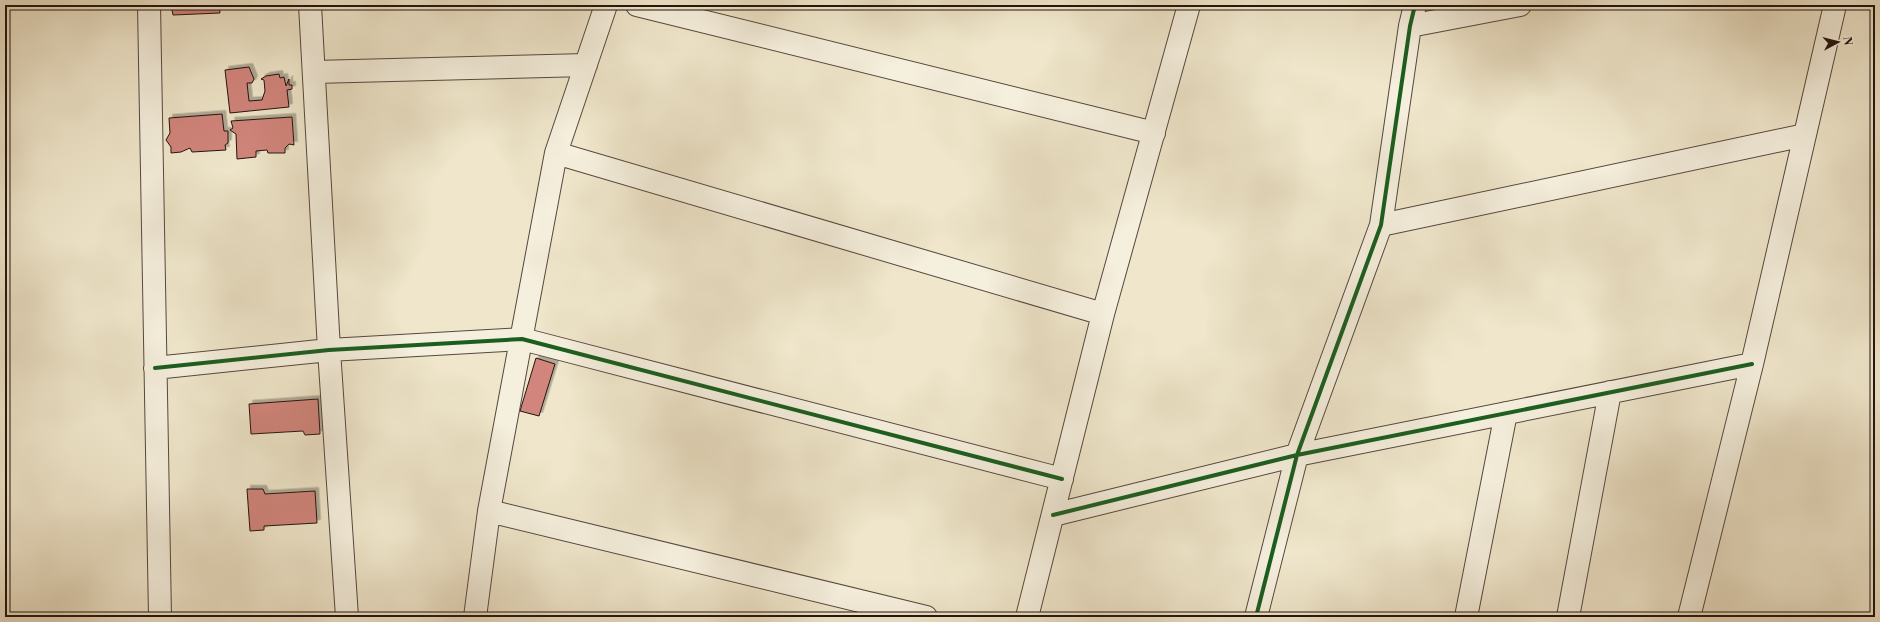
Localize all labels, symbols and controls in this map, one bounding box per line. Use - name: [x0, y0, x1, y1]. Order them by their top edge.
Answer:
- north arrow: [1818, 22, 1858, 62]
- text: N: [1839, 36, 1854, 46]

